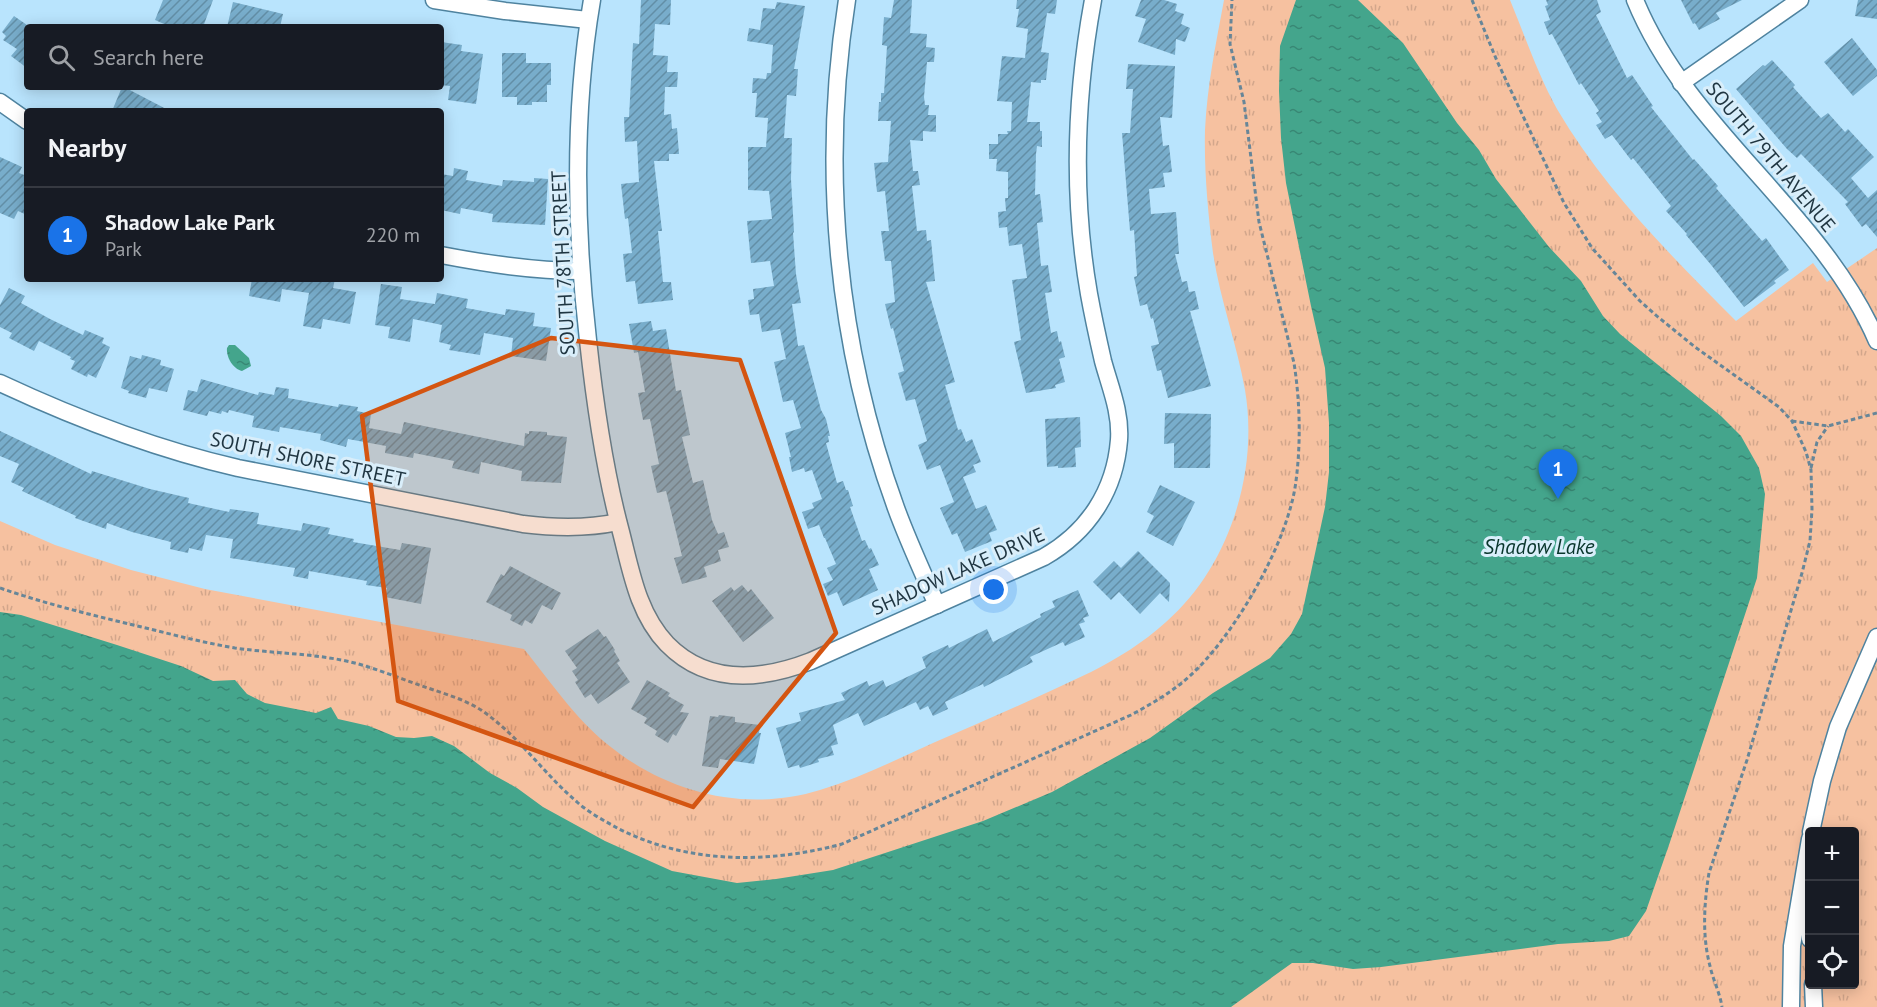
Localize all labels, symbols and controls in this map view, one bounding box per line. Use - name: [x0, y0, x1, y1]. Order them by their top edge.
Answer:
- search box: [24, 24, 444, 90]
- icon: search: [45, 41, 78, 74]
- text: Search here: [93, 43, 204, 71]
- street label: SOUTH 79TH AVENUE: [1700, 76, 1842, 238]
- text: Nearby: [48, 131, 126, 164]
- street label: SOUTH 78TH STREET: [545, 170, 581, 356]
- text: Shadow Lake Park: [105, 208, 275, 236]
- text: 1: [62, 222, 73, 248]
- text: 220 m: [366, 222, 420, 248]
- text: Park: [105, 236, 142, 262]
- street label: SOUTH SHORE STREET: [208, 426, 408, 492]
- pin: 1: [1538, 450, 1578, 499]
- street label: SHADOW LAKE DRIVE: [867, 521, 1049, 621]
- water label: Shadow Lake: [1484, 533, 1595, 560]
- your location: [979, 575, 1008, 604]
- map controls: [1805, 827, 1859, 989]
- button: +: [1805, 827, 1859, 881]
- button: −: [1805, 881, 1859, 935]
- button: locate: [1805, 935, 1859, 989]

